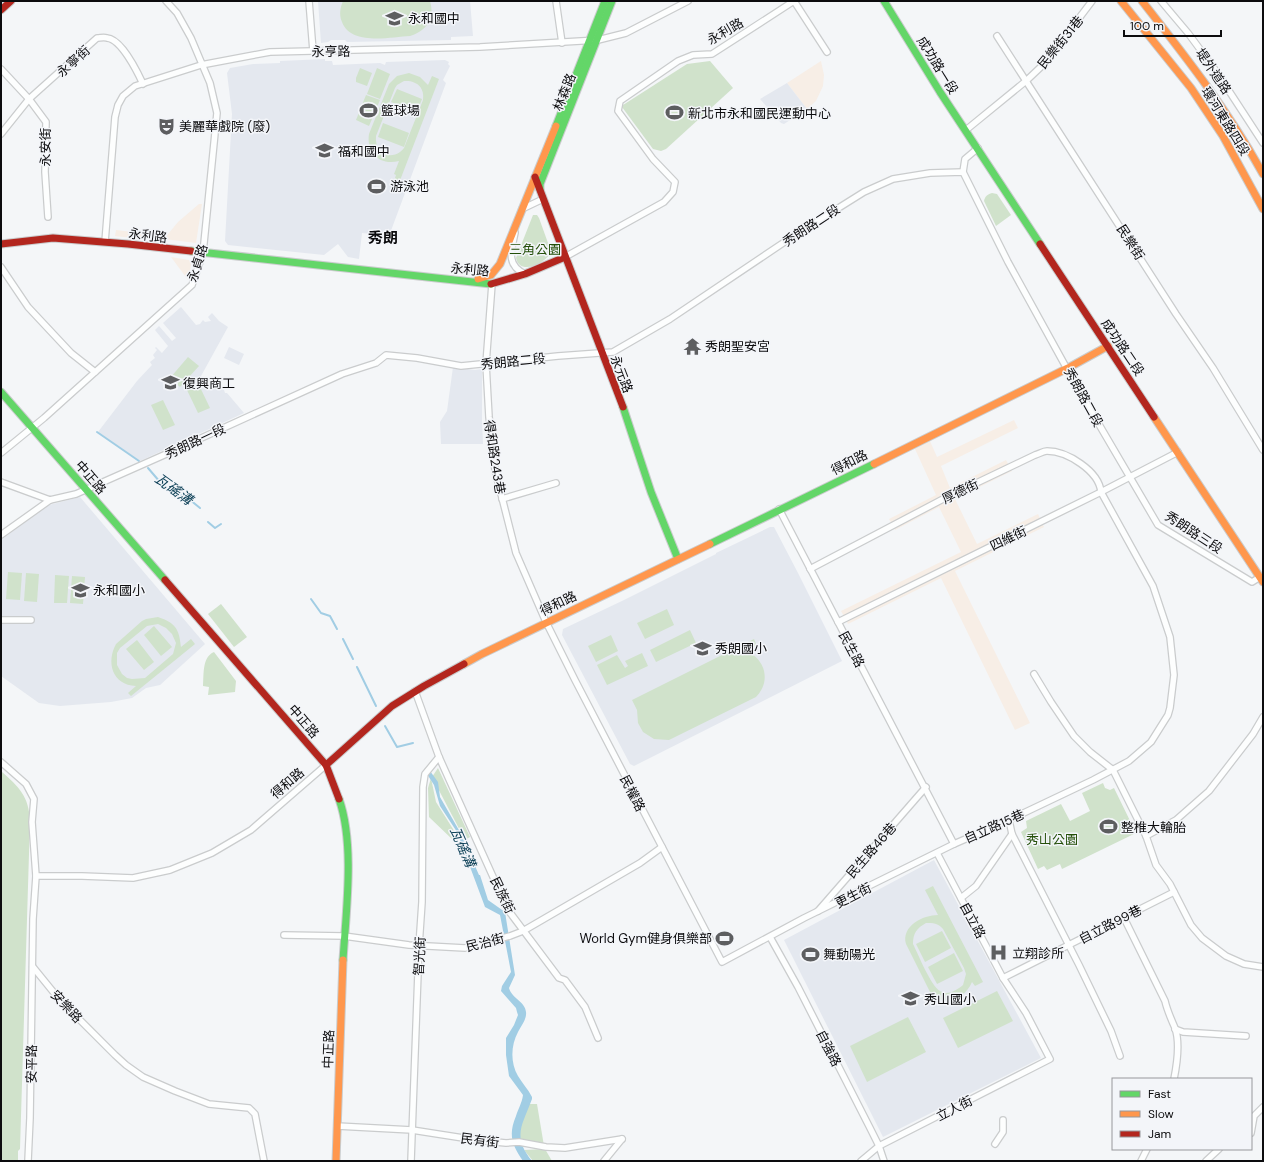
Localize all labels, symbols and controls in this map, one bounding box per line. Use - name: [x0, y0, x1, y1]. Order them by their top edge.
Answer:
- school or university icon: 永和國中: [385, 8, 405, 28]
- place label: 永和國中: [408, 10, 460, 27]
- street label: 民樂街31巷: [1034, 12, 1087, 72]
- scale bar: [1124, 12, 1221, 38]
- street label: 永利路: [704, 14, 746, 49]
- text: 100 m: [1130, 18, 1164, 34]
- street label: 成功路一段: [913, 33, 962, 97]
- street label: 永寧街: [53, 42, 94, 81]
- street label: 永亨路: [311, 43, 351, 60]
- street label: 堤外道路: [1192, 45, 1235, 98]
- street label: 林森路: [549, 71, 580, 113]
- street label: 環河東路四段: [1198, 84, 1253, 159]
- sports icon: 籃球場: [358, 100, 378, 120]
- place label: 籃球場: [381, 102, 420, 119]
- sports icon: 新北市永和國民運動中心: [665, 103, 685, 123]
- place label: 新北市永和國民運動中心: [688, 105, 831, 122]
- theatre icon: 美麗華戲院 (廢): [156, 116, 176, 136]
- place label: 美麗華戲院 (廢): [179, 118, 270, 135]
- street label: 永安街: [37, 127, 54, 167]
- school or university icon: 福和國中: [315, 141, 335, 161]
- place label: 福和國中: [338, 143, 390, 160]
- sports icon: 游泳池: [367, 176, 387, 196]
- place label: 游泳池: [390, 178, 429, 195]
- street label: 秀朗路二段: [779, 201, 843, 250]
- street label: 民樂街: [1113, 221, 1148, 263]
- street label: 永利路: [128, 225, 168, 246]
- district label: 秀朗: [368, 228, 398, 248]
- park label: 三角公園: [509, 241, 561, 258]
- street label: 永貞路: [184, 242, 211, 284]
- street label: 永利路: [450, 259, 490, 280]
- street label: 成功路二段: [1097, 316, 1148, 379]
- temple icon: 秀朗聖安宮: [682, 336, 702, 356]
- place label: 秀朗聖安宮: [705, 338, 770, 355]
- street label: 秀朗路二段: [480, 350, 546, 373]
- street label: 永元路: [607, 353, 636, 395]
- street label: 秀朗路二段: [1060, 365, 1107, 430]
- school or university icon: 復興商工: [160, 373, 180, 393]
- place label: 復興商工: [183, 375, 235, 392]
- street label: 得和路243巷: [480, 419, 509, 495]
- street label: 秀朗路一段: [162, 420, 228, 463]
- street label: 得和路: [828, 446, 870, 479]
- street label: 中正路: [71, 457, 110, 498]
- water label: 瓦磘溝: [152, 469, 198, 510]
- street label: 厚德街: [939, 475, 981, 508]
- street label: 秀朗路三段: [1162, 508, 1226, 557]
- street label: 四維街: [987, 522, 1029, 555]
- school or university icon: 永和國小: [70, 580, 90, 600]
- place label: 永和國小: [93, 582, 145, 599]
- street label: 得和路: [537, 587, 579, 620]
- street label: 民生路: [835, 628, 868, 670]
- school or university icon: 秀朗國小: [692, 638, 712, 658]
- place label: 秀朗國小: [715, 640, 767, 657]
- street label: 中正路: [284, 701, 323, 742]
- street label: 得和路: [267, 764, 308, 803]
- street label: 民權路: [616, 772, 649, 814]
- street label: 自立路15巷: [962, 806, 1027, 847]
- sports icon: 整椎大輪胎: [1098, 817, 1118, 837]
- street label: 民生路46巷: [843, 819, 900, 882]
- place label: 整椎大輪胎: [1121, 819, 1186, 836]
- water label: 瓦磘溝: [446, 824, 481, 872]
- park label: 秀山公園: [1026, 831, 1078, 848]
- street label: 民族街: [486, 874, 519, 916]
- street label: 更生街: [832, 879, 874, 912]
- street label: 自立路: [956, 899, 989, 941]
- street label: 自立路99巷: [1076, 901, 1145, 948]
- sports icon: World Gym健身俱樂部: [715, 928, 735, 948]
- street label: 民治街: [464, 930, 506, 955]
- place label: World Gym健身俱樂部: [579, 930, 712, 947]
- street label: 智光街: [410, 936, 429, 976]
- hospital icon: 立翔診所: [989, 943, 1009, 963]
- sports icon: 舞動陽光: [800, 944, 820, 964]
- place label: 立翔診所: [1012, 945, 1064, 962]
- place label: 舞動陽光: [823, 946, 875, 963]
- street label: 安樂路: [47, 986, 86, 1026]
- school or university icon: 秀山國小: [901, 989, 921, 1009]
- place label: 秀山國小: [924, 991, 976, 1008]
- street label: 自強路: [812, 1027, 845, 1069]
- street label: 中正路: [319, 1029, 338, 1069]
- street label: 安平路: [23, 1044, 40, 1084]
- legend: [1112, 1078, 1252, 1150]
- text: Fast: [1148, 1086, 1171, 1102]
- street label: 立人街: [933, 1092, 975, 1125]
- text: Slow: [1148, 1106, 1174, 1122]
- text: Jam: [1148, 1126, 1171, 1142]
- street label: 民有街: [460, 1130, 500, 1151]

